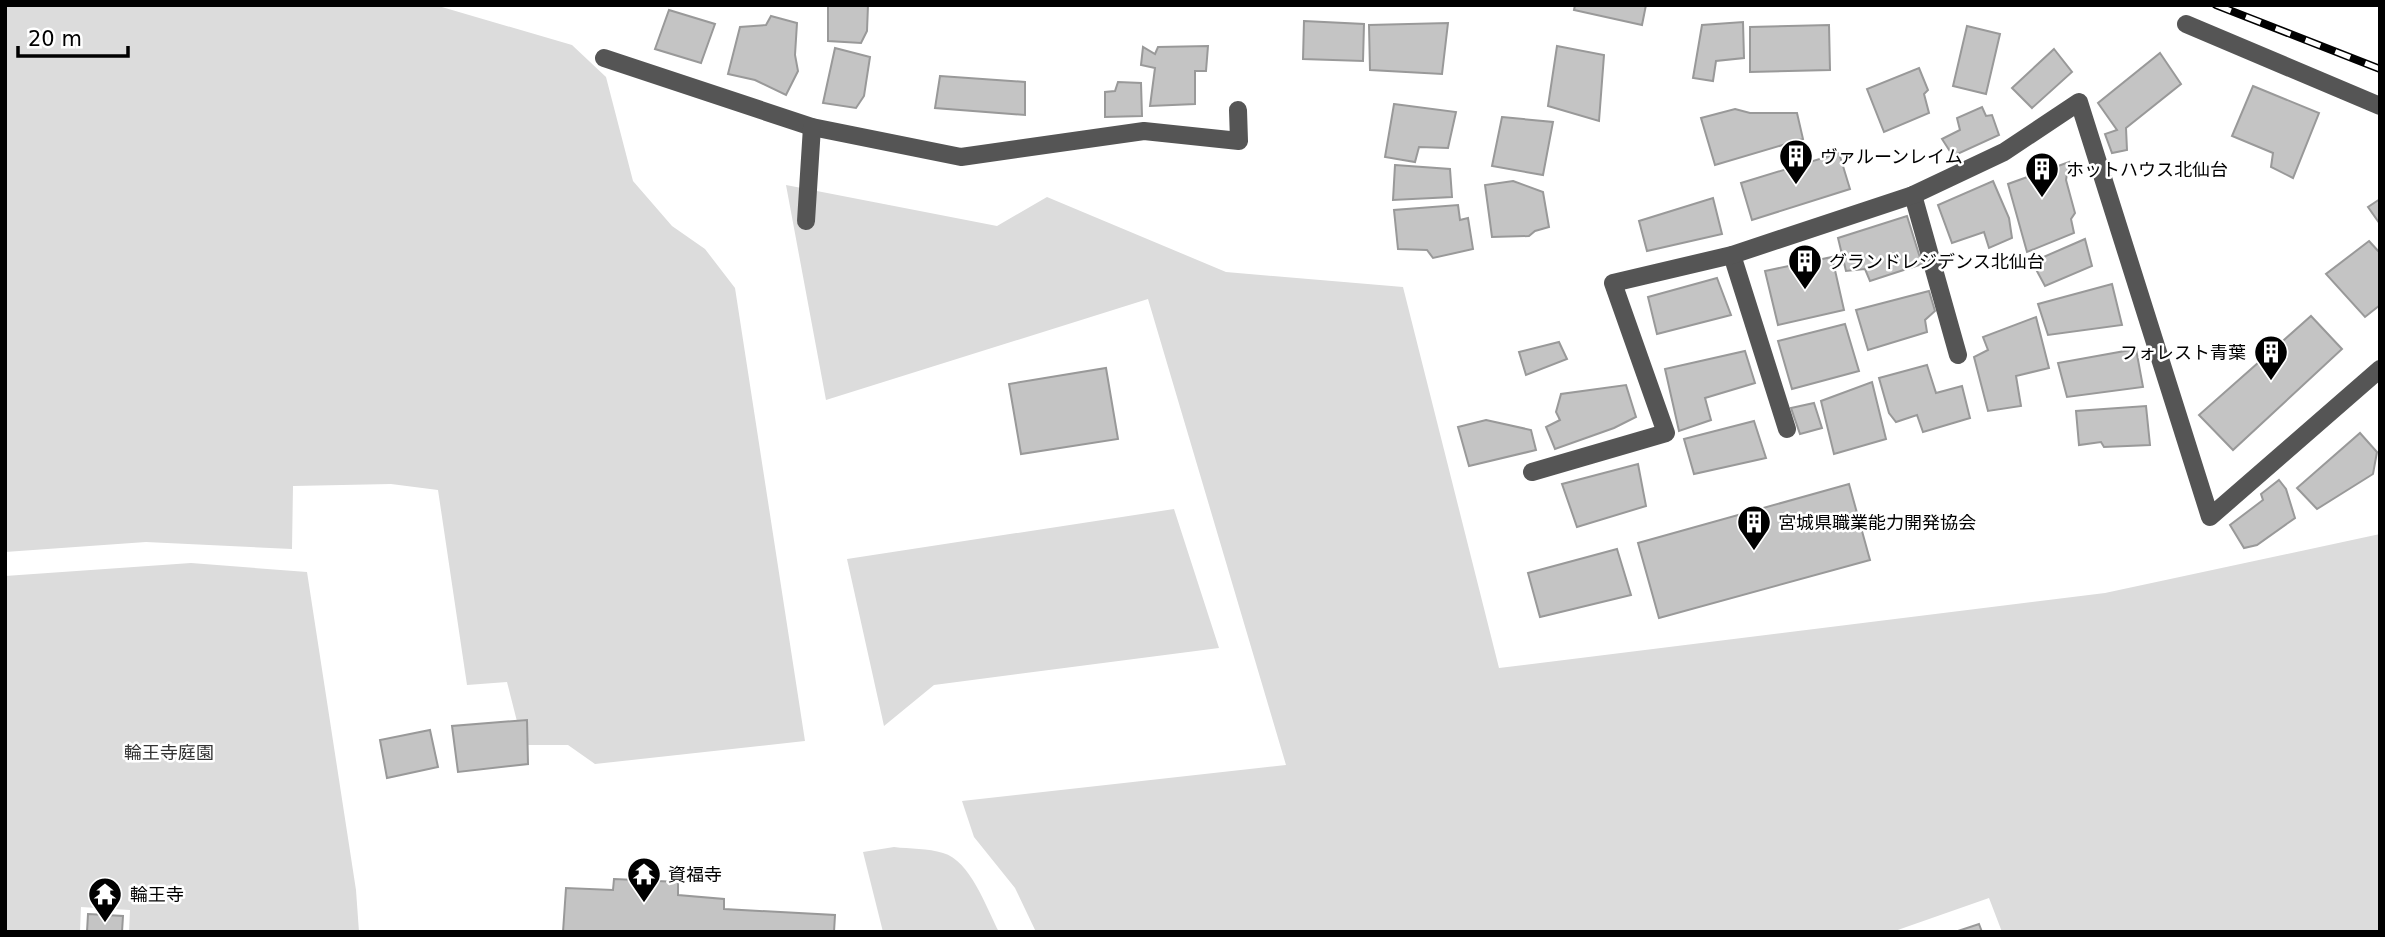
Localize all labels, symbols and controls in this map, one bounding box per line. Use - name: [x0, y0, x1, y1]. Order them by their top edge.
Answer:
- scale bar: [18, 14, 128, 58]
- text: 20 m: [28, 27, 82, 51]
- building icon: ヴァルーンレイム: [1777, 137, 1815, 186]
- place label: ヴァルーンレイム: [1820, 146, 1963, 167]
- building icon: ホットハウス北仙台: [2023, 150, 2061, 199]
- place label: ホットハウス北仙台: [2066, 159, 2228, 180]
- building icon: グランドレジデンス北仙台: [1786, 242, 1824, 291]
- place label: グランドレジデンス北仙台: [1829, 251, 2045, 272]
- building icon: フォレスト青葉: [2252, 333, 2290, 382]
- place label: フォレスト青葉: [2120, 342, 2246, 363]
- building icon: 宮城県職業能力開発協会: [1735, 503, 1773, 552]
- place label: 宮城県職業能力開発協会: [1778, 512, 1976, 533]
- park label: 輪王寺庭園: [124, 742, 214, 763]
- temple icon: 資福寺: [625, 855, 663, 904]
- place label: 資福寺: [668, 864, 722, 885]
- temple icon: 輪王寺: [86, 875, 124, 924]
- place label: 輪王寺: [130, 884, 184, 905]

